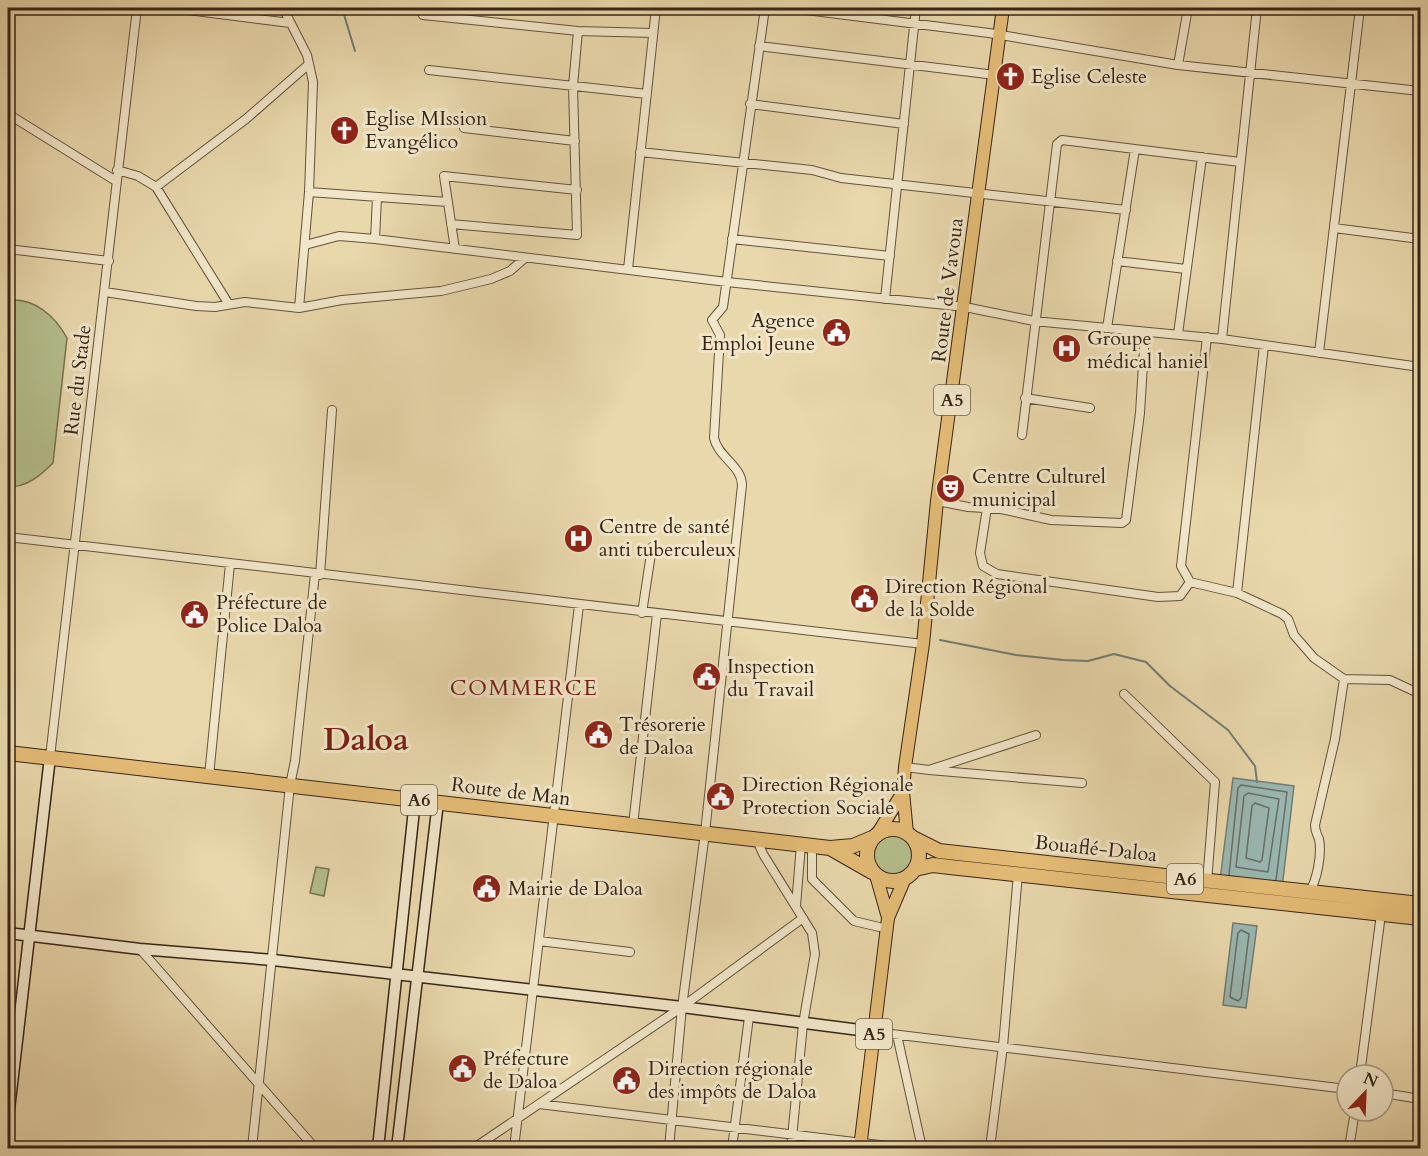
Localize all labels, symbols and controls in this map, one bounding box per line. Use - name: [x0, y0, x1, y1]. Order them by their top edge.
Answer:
- church icon: Eglise Celeste: [994, 60, 1026, 92]
- place label: Eglise Celeste: [1031, 63, 1147, 90]
- place label: Eglise MIssion Evangélico: [365, 105, 488, 155]
- church icon: Eglise MIssion Evangélico: [328, 114, 360, 146]
- street label: Route de Vavoua: [925, 216, 970, 364]
- place label: Agence Emploi Jeune: [701, 307, 815, 357]
- public building icon: Agence Emploi Jeune: [820, 316, 852, 348]
- street label: Rue du Stade: [57, 323, 98, 437]
- place label: Groupe médical haniel: [1087, 325, 1208, 375]
- hospital icon: Groupe médical haniel: [1050, 333, 1082, 365]
- road number: A5: [934, 385, 970, 415]
- place label: Centre Culturel municipal: [972, 463, 1106, 513]
- theatre icon: Centre Culturel municipal: [935, 472, 967, 504]
- place label: Centre de santé anti tuberculeux: [599, 513, 736, 563]
- hospital icon: Centre de santé anti tuberculeux: [562, 522, 594, 554]
- place label: Direction Régional de la Solde: [885, 573, 1048, 623]
- public building icon: Direction Régional de la Solde: [848, 582, 880, 614]
- place label: Préfecture de Police Daloa: [216, 589, 327, 639]
- public building icon: Préfecture de Police Daloa: [179, 598, 211, 630]
- place label: Inspection du Travail: [727, 653, 815, 703]
- public building icon: Inspection du Travail: [690, 661, 722, 693]
- district label: COMMERCE: [450, 673, 598, 703]
- place label: Trésorerie de Daloa: [619, 711, 706, 761]
- district label: Daloa: [323, 718, 409, 762]
- public building icon: Trésorerie de Daloa: [582, 719, 614, 751]
- street label: Route de Man: [450, 771, 573, 812]
- place label: Direction Régionale Protection Sociale: [742, 771, 914, 821]
- public building icon: Direction Régionale Protection Sociale: [705, 780, 737, 812]
- road number: A6: [401, 785, 437, 815]
- street label: Bouaflé-Daloa: [1033, 829, 1159, 868]
- road number: A6: [1167, 864, 1203, 894]
- public building icon: Mairie de Daloa: [471, 872, 503, 904]
- place label: Mairie de Daloa: [508, 875, 643, 902]
- road number: A5: [856, 1019, 892, 1049]
- place label: Préfecture de Daloa: [483, 1045, 569, 1095]
- public building icon: Préfecture de Daloa: [446, 1053, 478, 1085]
- place label: Direction régionale des impôts de Daloa: [648, 1055, 817, 1105]
- north arrow: [1335, 1063, 1395, 1123]
- public building icon: Direction régionale des impôts de Daloa: [611, 1064, 643, 1096]
- text: N: [1360, 1067, 1381, 1093]

